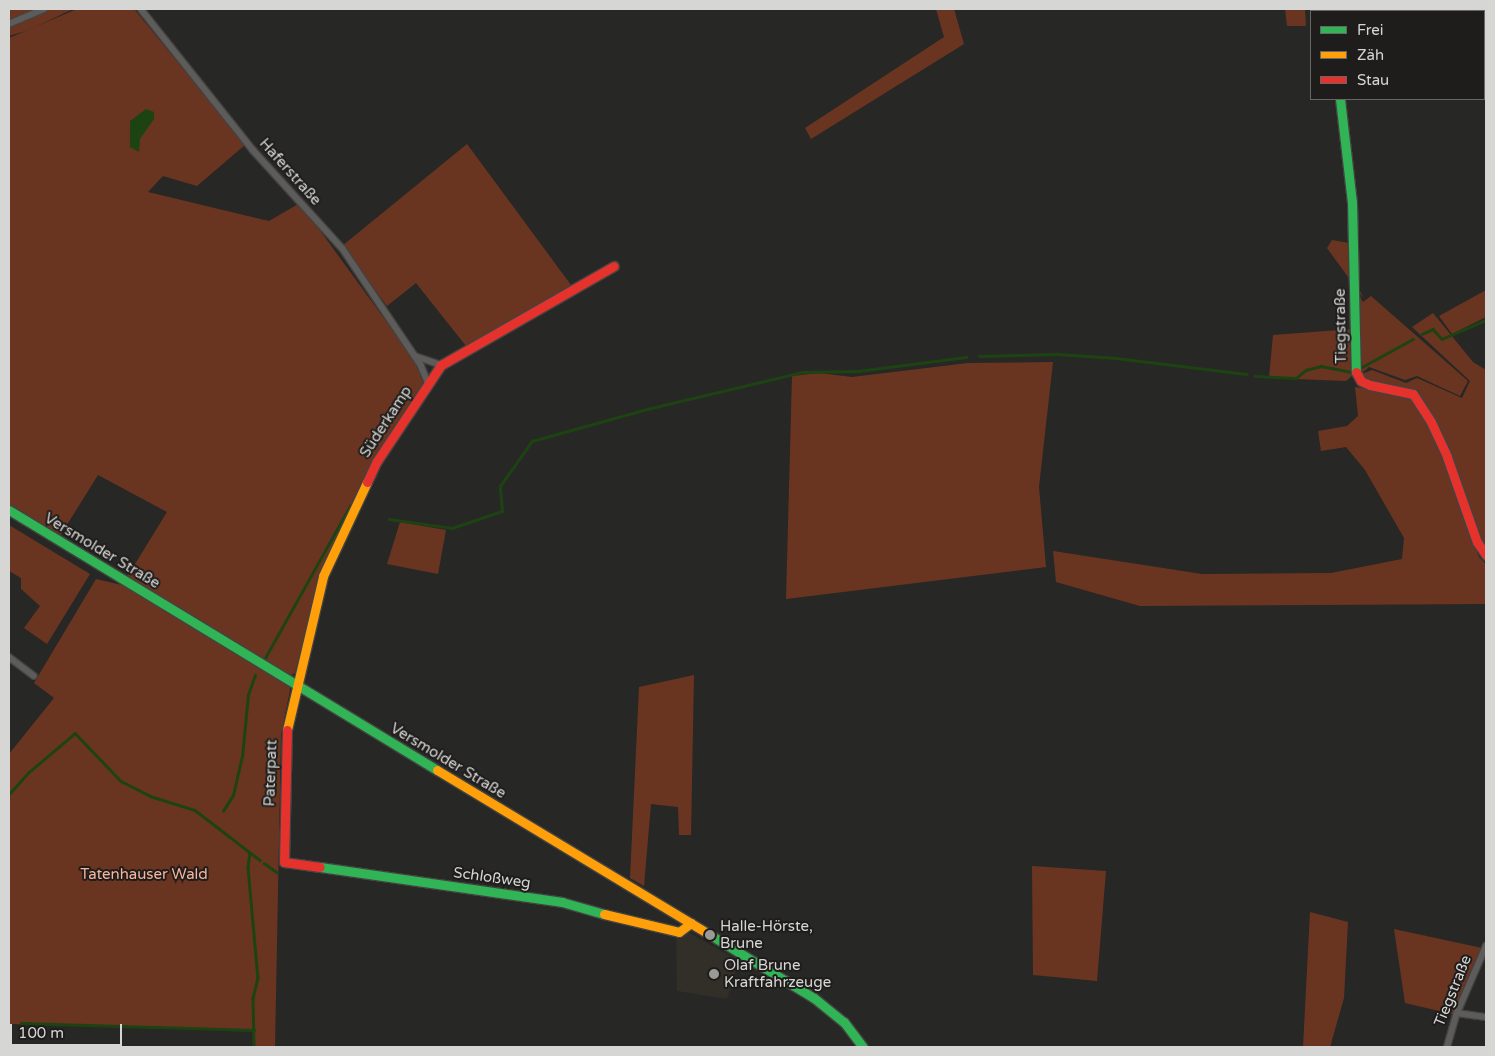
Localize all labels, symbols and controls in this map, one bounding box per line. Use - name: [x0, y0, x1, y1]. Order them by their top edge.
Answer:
- legend: [1310, 10, 1485, 100]
- text: Frei: [1357, 21, 1383, 39]
- text: Zäh: [1357, 46, 1384, 64]
- text: Stau: [1357, 71, 1389, 89]
- street label: Haferstraße: [255, 135, 325, 209]
- street label: Tiegstraße: [1331, 288, 1351, 364]
- street label: Süderkamp: [356, 383, 416, 461]
- street label: Versmolder Straße: [41, 509, 163, 593]
- street label: Versmolder Straße: [387, 719, 509, 803]
- street label: Paterpatt: [261, 739, 281, 807]
- street label: Schloßweg: [452, 864, 532, 892]
- park label: Tatenhauser Wald: [80, 866, 208, 884]
- place label: Halle-Hörste, Brune: [720, 917, 813, 952]
- marker: Halle-Hörste, Brune: [704, 929, 716, 941]
- street label: Tiegstraße: [1431, 953, 1475, 1029]
- place label: Olaf Brune Kraftfahrzeuge: [724, 956, 831, 991]
- marker: Olaf Brune Kraftfahrzeuge: [708, 968, 720, 980]
- scale bar: [12, 1014, 125, 1046]
- text: 100 m: [18, 1024, 64, 1042]

